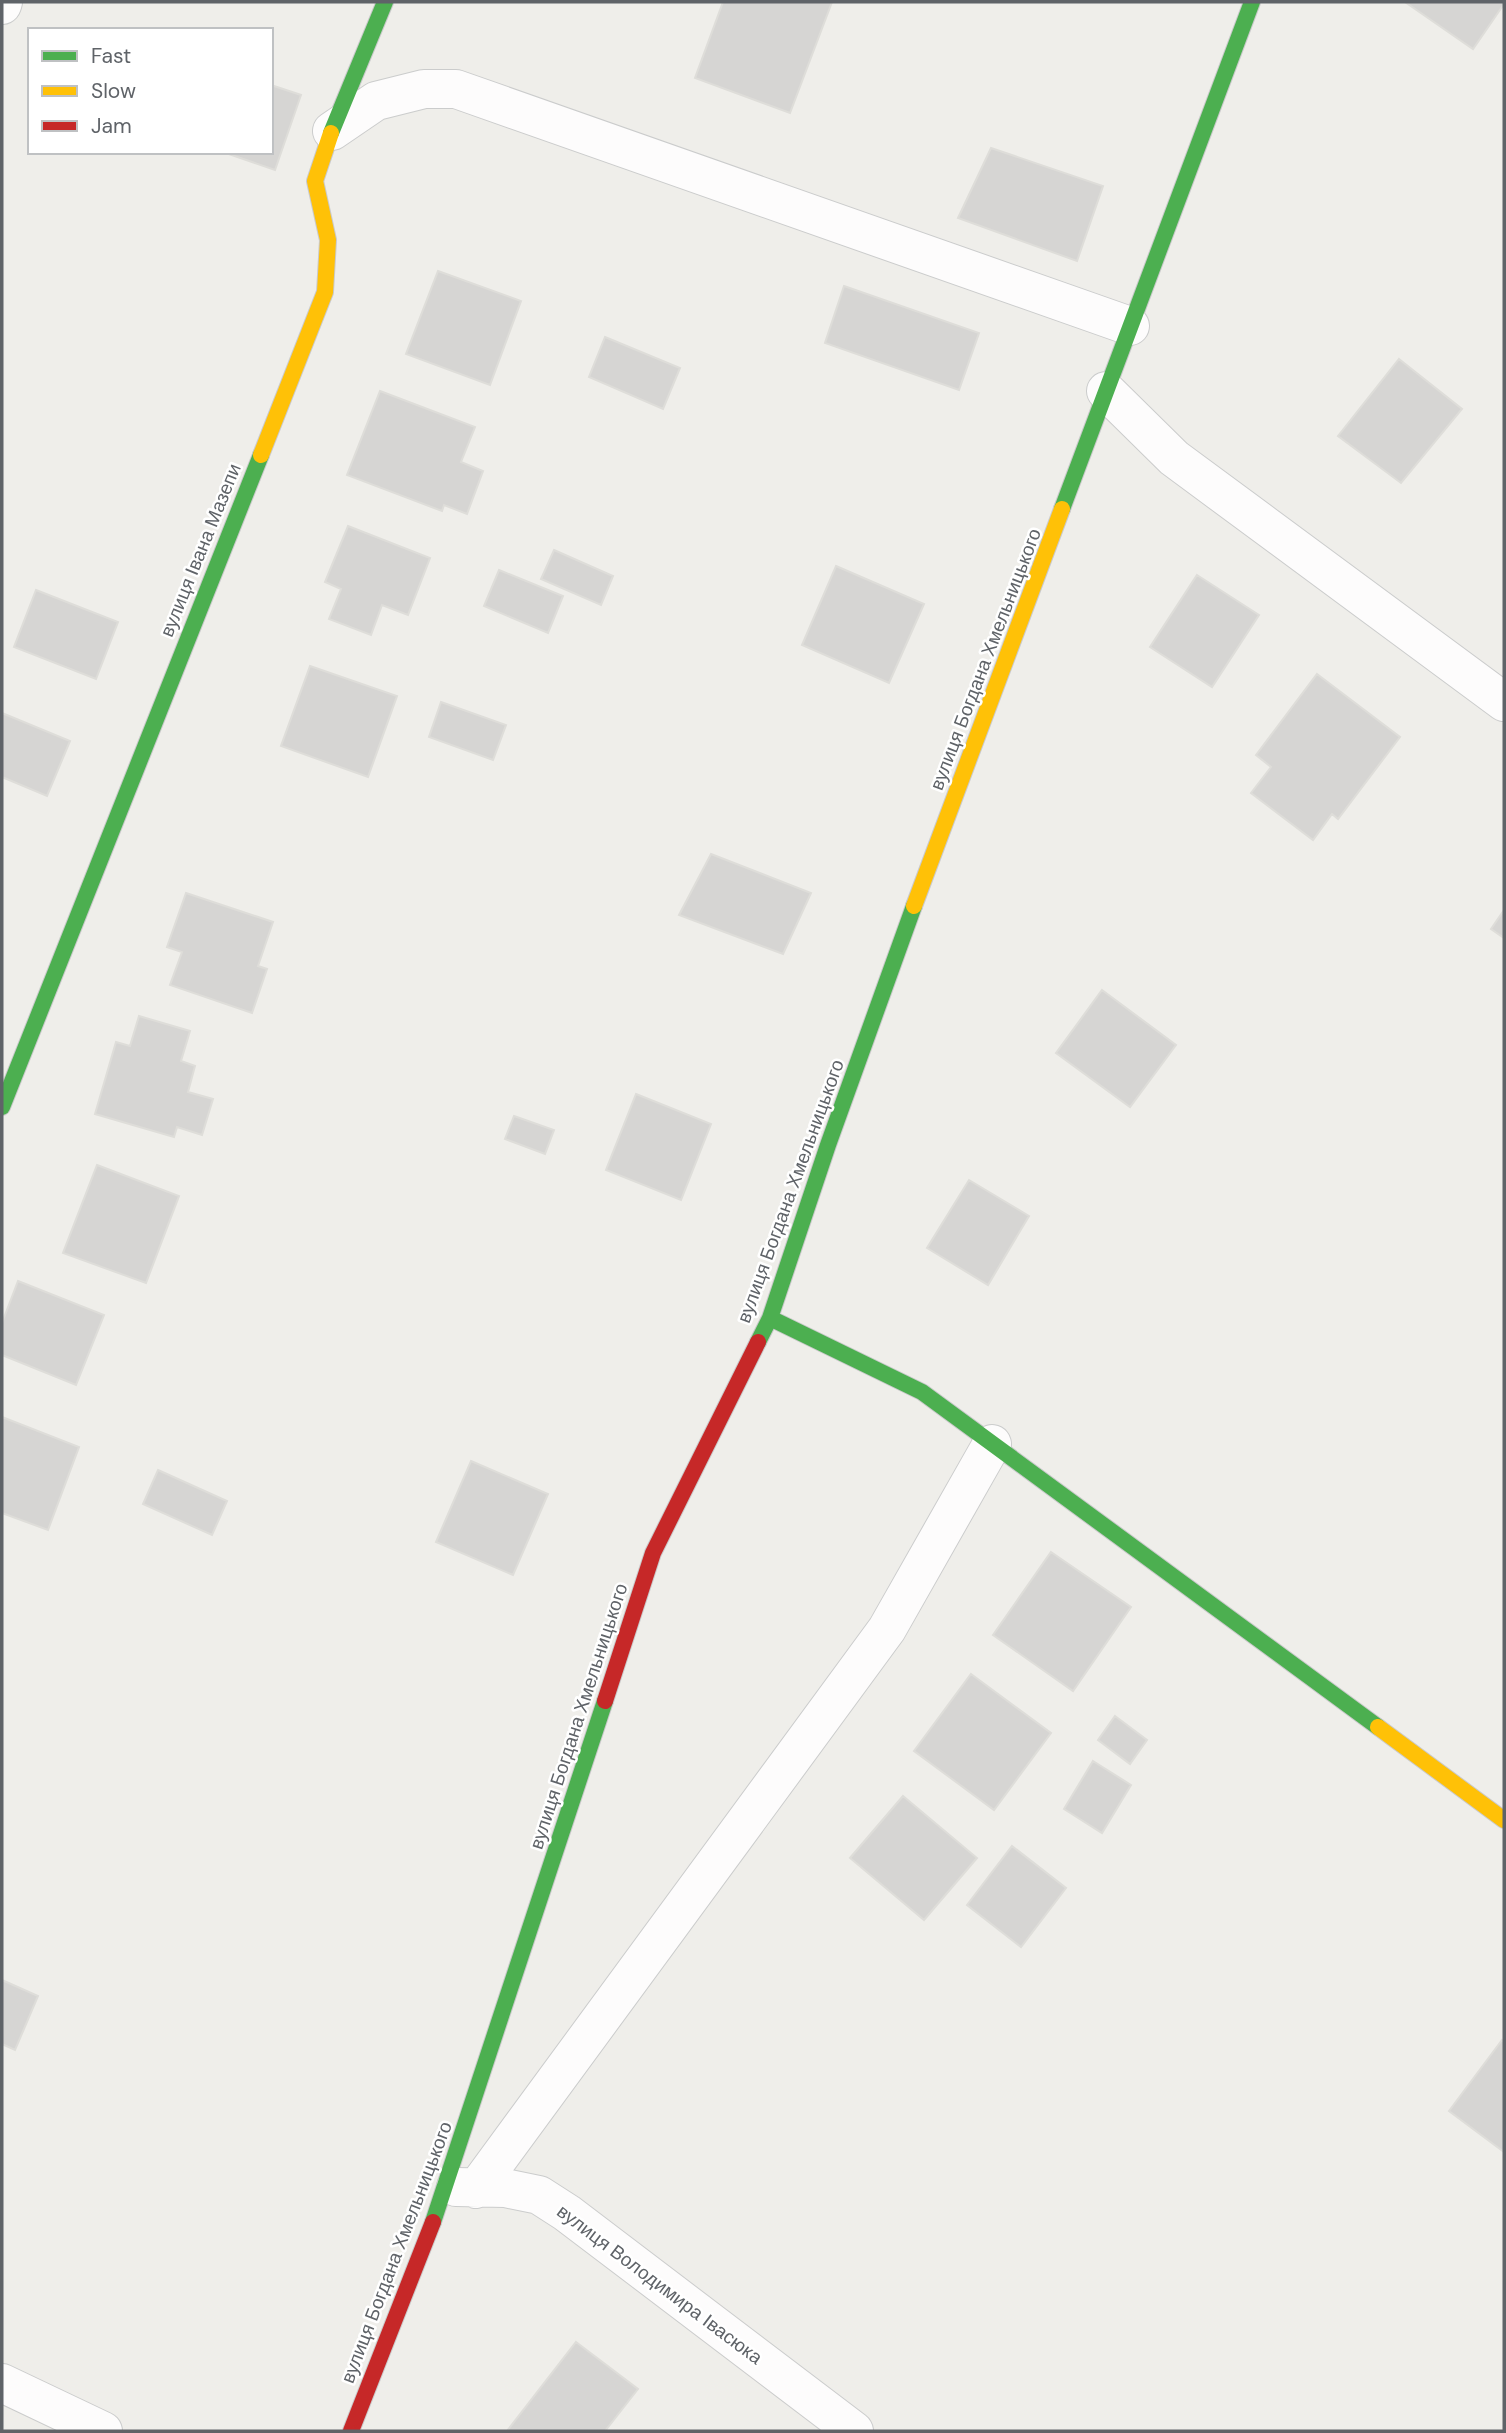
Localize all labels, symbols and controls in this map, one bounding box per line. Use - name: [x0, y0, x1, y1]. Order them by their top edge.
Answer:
- legend: [28, 28, 273, 154]
- text: Fast: [91, 42, 131, 70]
- text: Slow: [91, 77, 136, 105]
- text: Jam: [91, 112, 132, 140]
- street label: вулиця Івана Мазепи: [154, 460, 247, 641]
- street label: вулиця Богдана Хмельницького: [924, 525, 1047, 794]
- street label: вулиця Богдана Хмельницького: [731, 1056, 850, 1326]
- street label: вулиця Богдана Хмельницького: [524, 1580, 633, 1852]
- street label: вулиця Богдана Хмельницького: [335, 2118, 458, 2387]
- street label: вулиця Володимира Івасюка: [552, 2199, 768, 2370]

